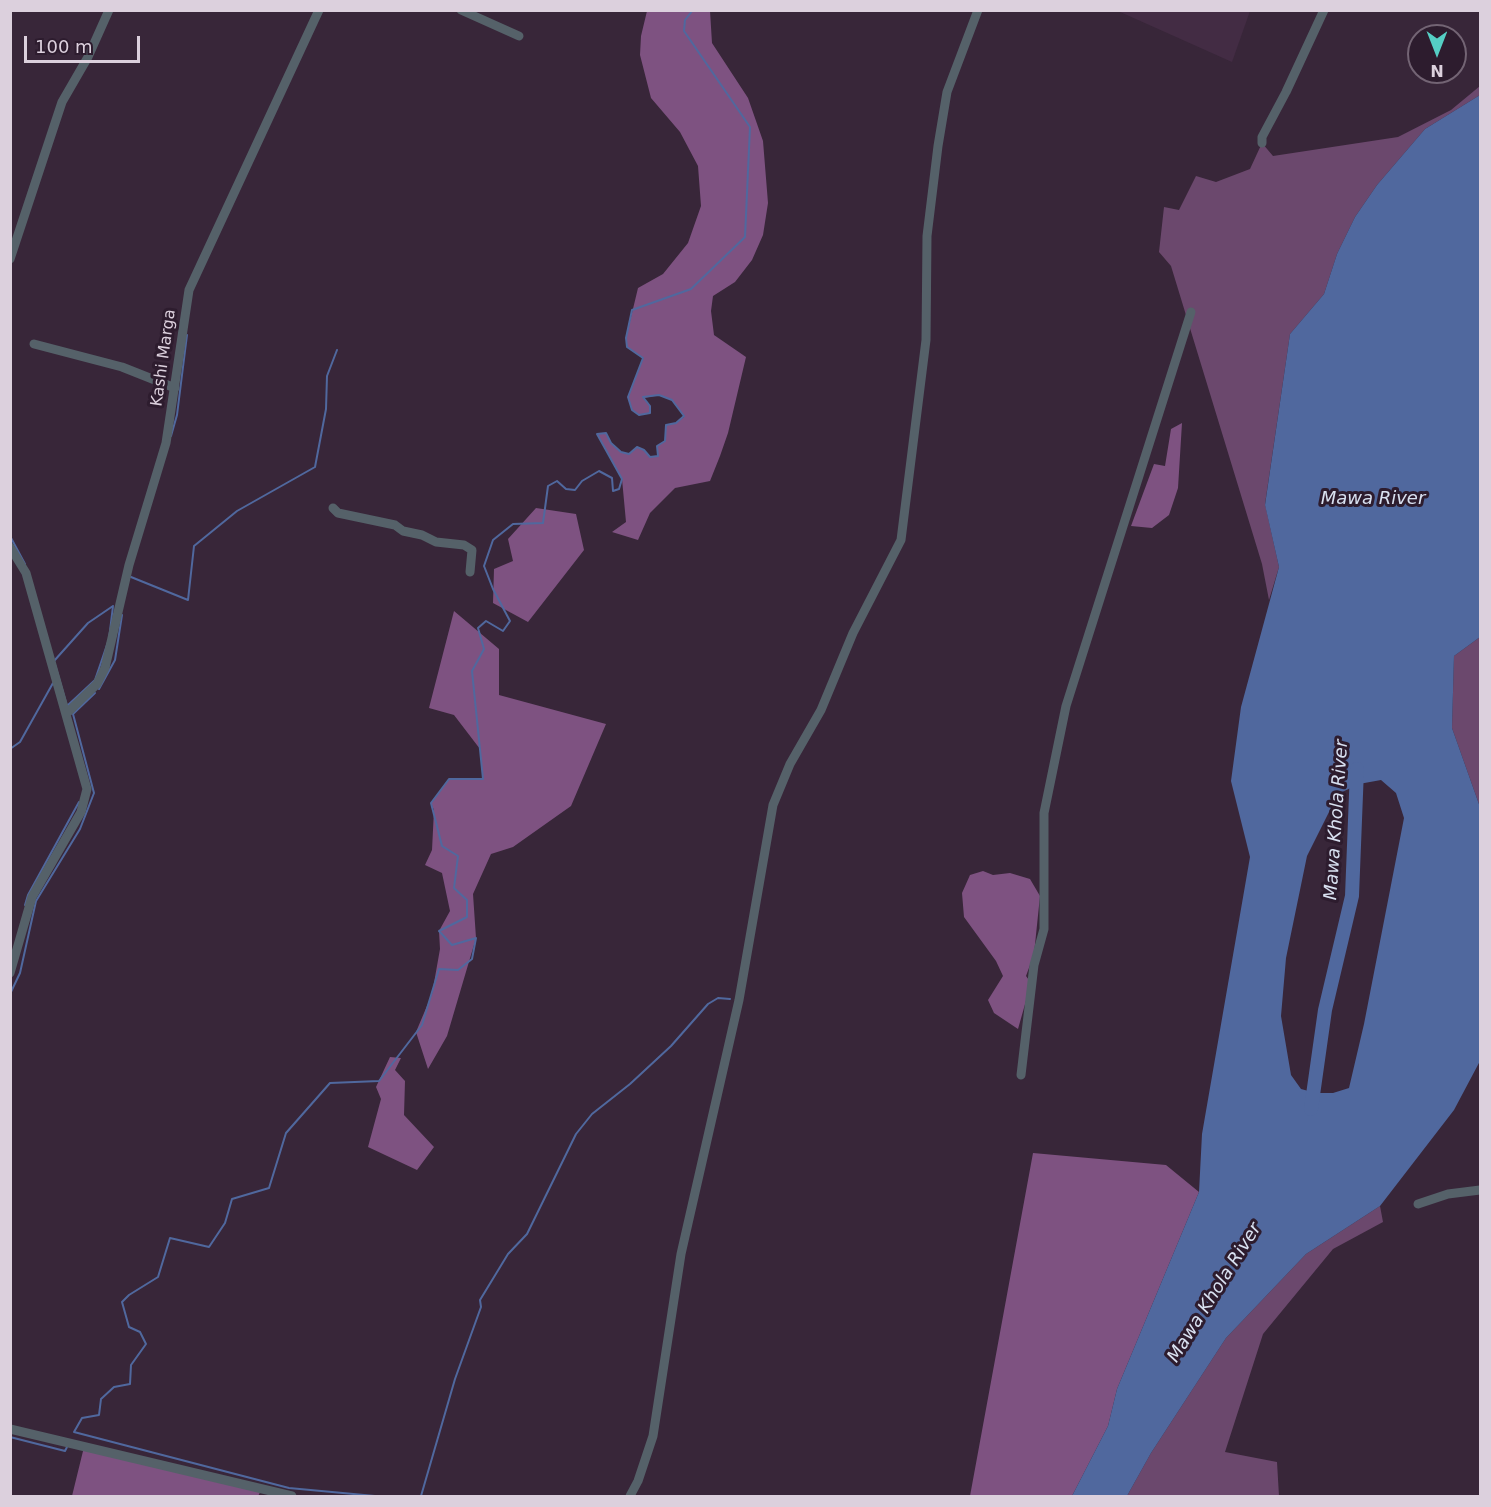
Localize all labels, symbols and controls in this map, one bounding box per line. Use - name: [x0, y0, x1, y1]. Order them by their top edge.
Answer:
- scale bar: [27, 24, 142, 62]
- north arrow: [1407, 24, 1467, 84]
- text: 100 m: [35, 36, 93, 57]
- text: N: [1430, 61, 1444, 80]
- street label: Kashi Marga: [148, 308, 180, 408]
- water label: Mawa River: [1321, 488, 1425, 510]
- water label: Mawa Khola River: [1321, 739, 1353, 901]
- water label: Mawa Khola River: [1163, 1219, 1267, 1367]

